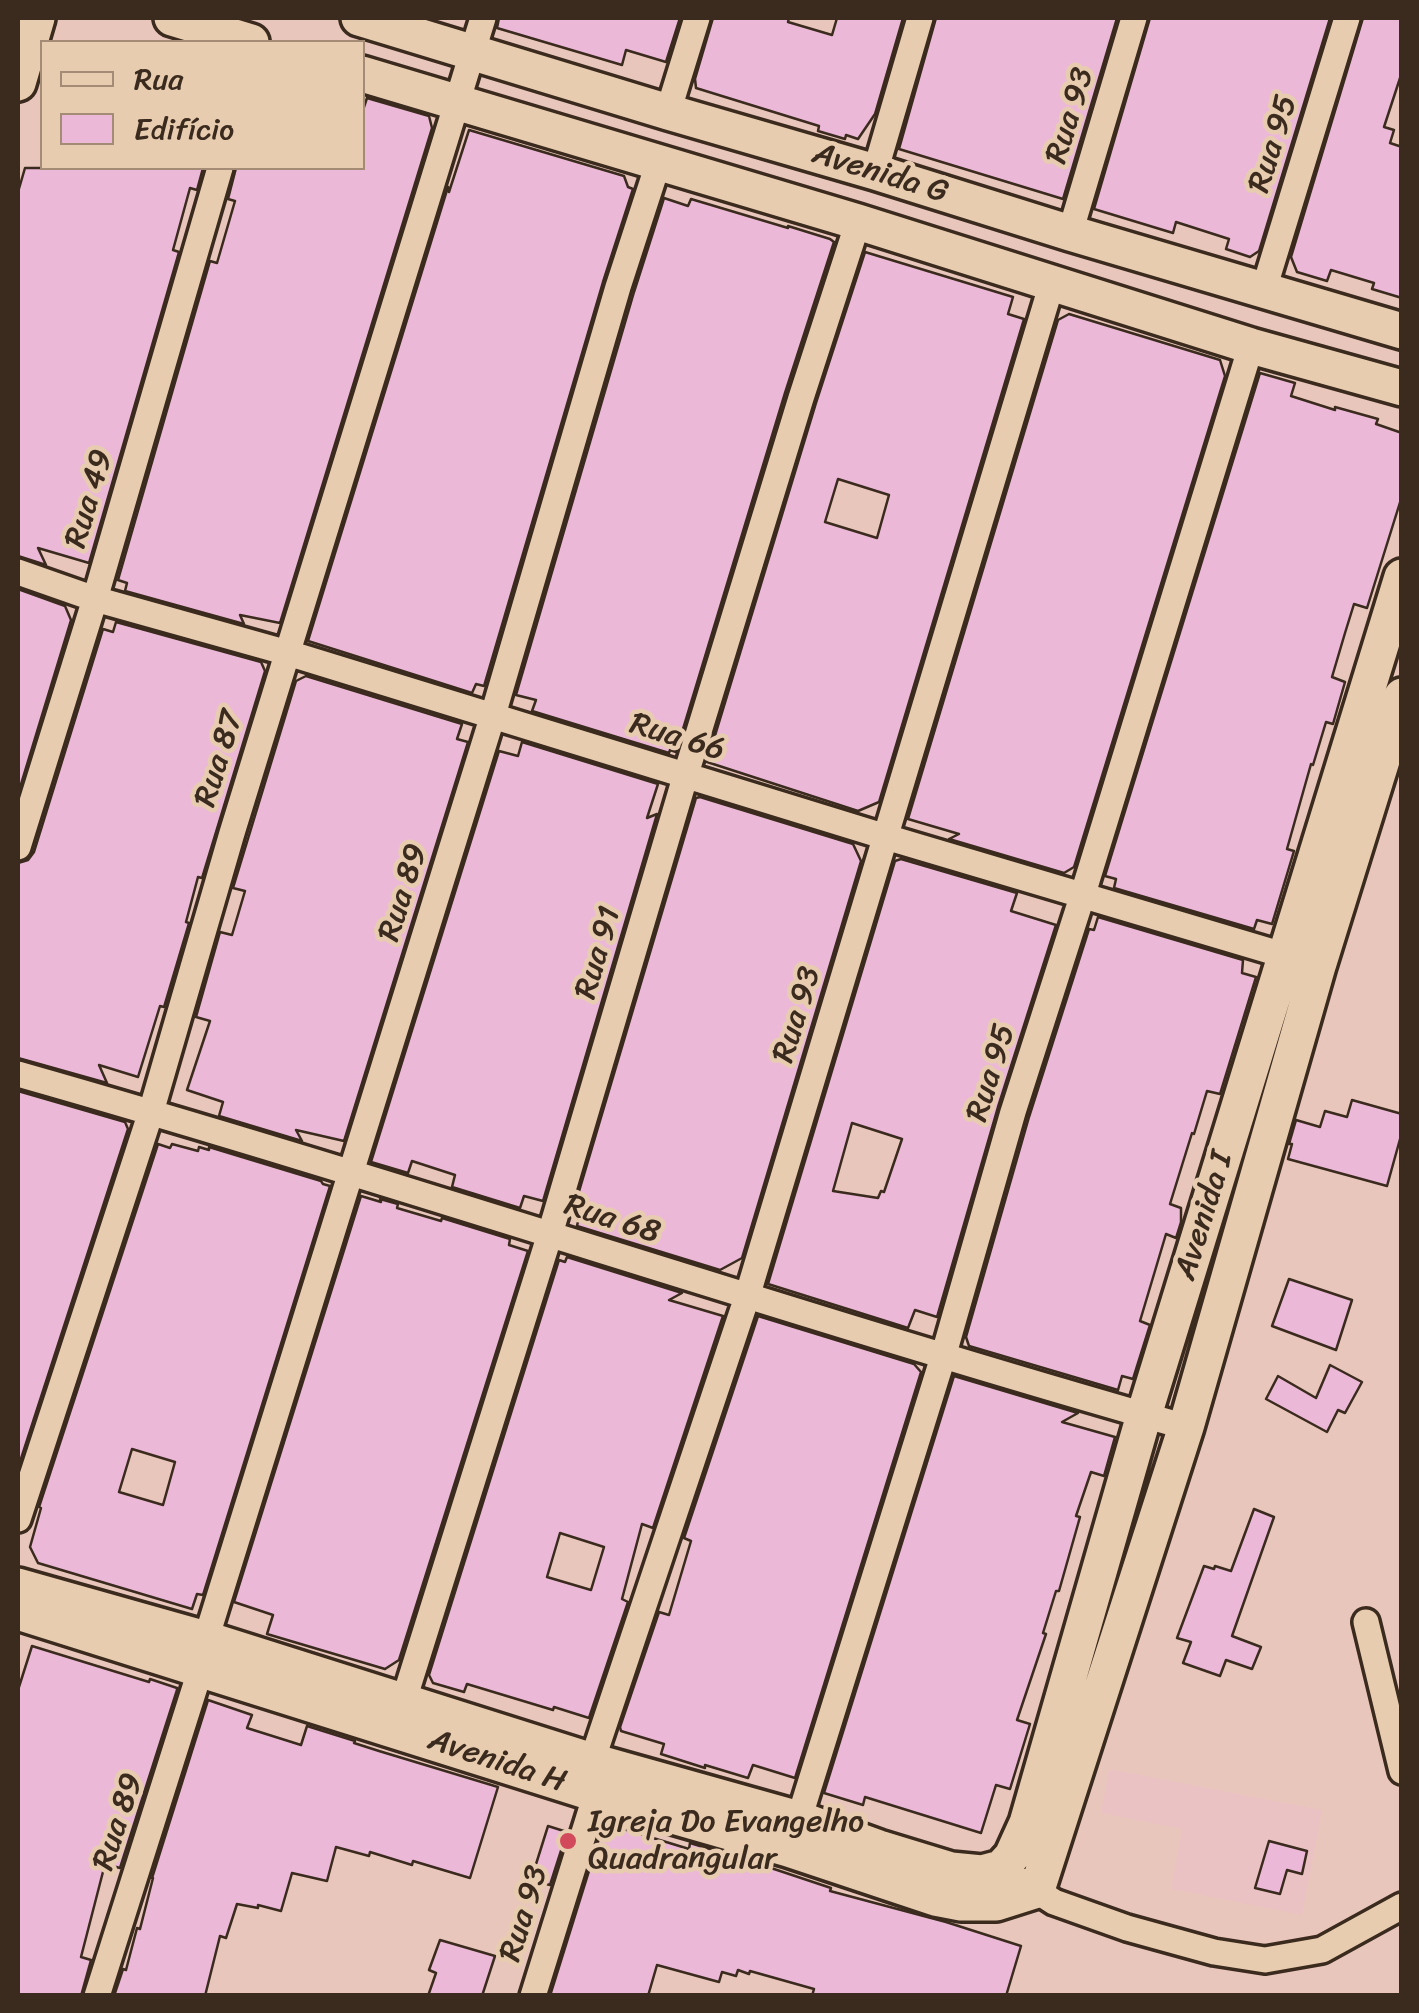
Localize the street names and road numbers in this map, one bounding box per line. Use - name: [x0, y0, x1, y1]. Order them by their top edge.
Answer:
- street label: Rua 93: [1038, 63, 1104, 169]
- street label: Rua 95: [1241, 90, 1307, 198]
- street label: Avenida G: [808, 135, 952, 213]
- street label: Rua 49: [58, 445, 122, 553]
- street label: Rua 66: [625, 705, 729, 771]
- street label: Rua 87: [187, 706, 253, 812]
- street label: Rua 89: [371, 840, 437, 946]
- street label: Rua 91: [568, 902, 630, 1004]
- street label: Rua 93: [765, 962, 831, 1068]
- street label: Rua 95: [959, 1019, 1025, 1127]
- street label: Avenida I: [1167, 1147, 1243, 1285]
- street label: Rua 68: [559, 1187, 665, 1253]
- street label: Avenida H: [423, 1722, 571, 1802]
- street label: Rua 89: [85, 1769, 153, 1875]
- street label: Rua 93: [492, 1861, 558, 1967]

